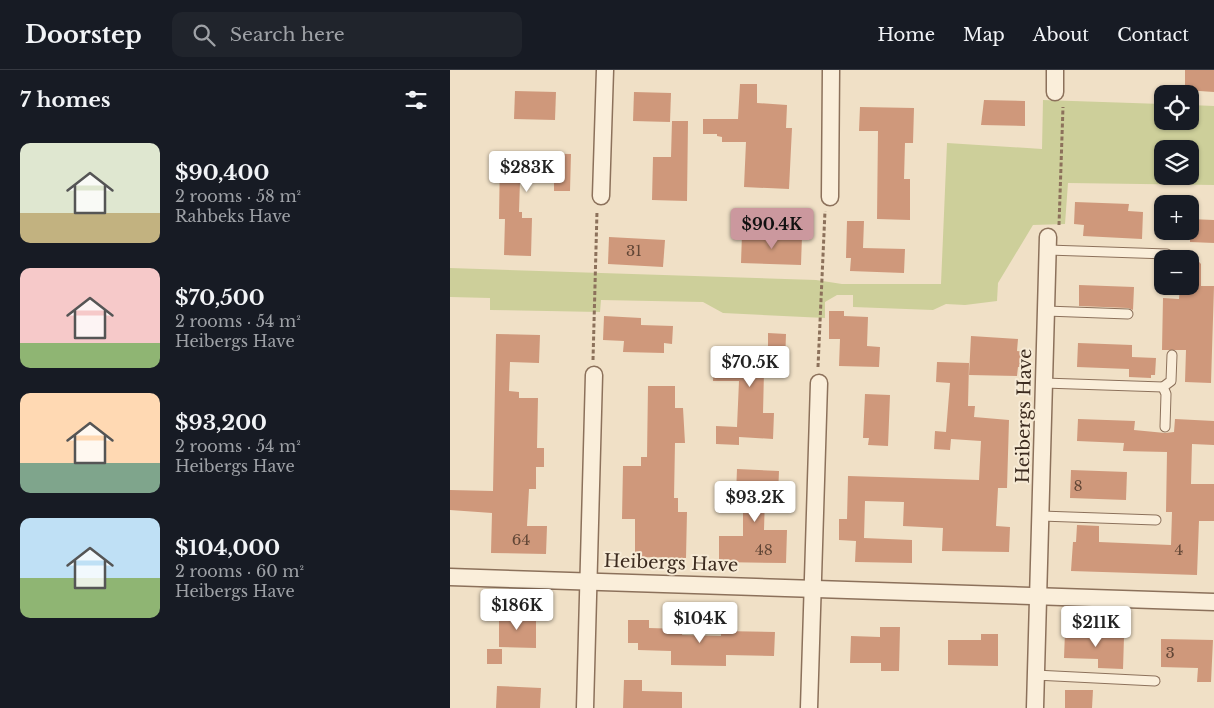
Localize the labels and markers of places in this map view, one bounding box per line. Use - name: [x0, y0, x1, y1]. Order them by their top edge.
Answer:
- pin: $283K: [492, 150, 562, 193]
- pin: $90.4K: [731, 208, 813, 250]
- pin: $70.5K: [709, 346, 791, 388]
- pin: $93.2K: [714, 480, 796, 523]
- pin: $186K: [482, 588, 552, 631]
- pin: $104K: [665, 602, 735, 644]
- pin: $211K: [1061, 606, 1131, 648]

